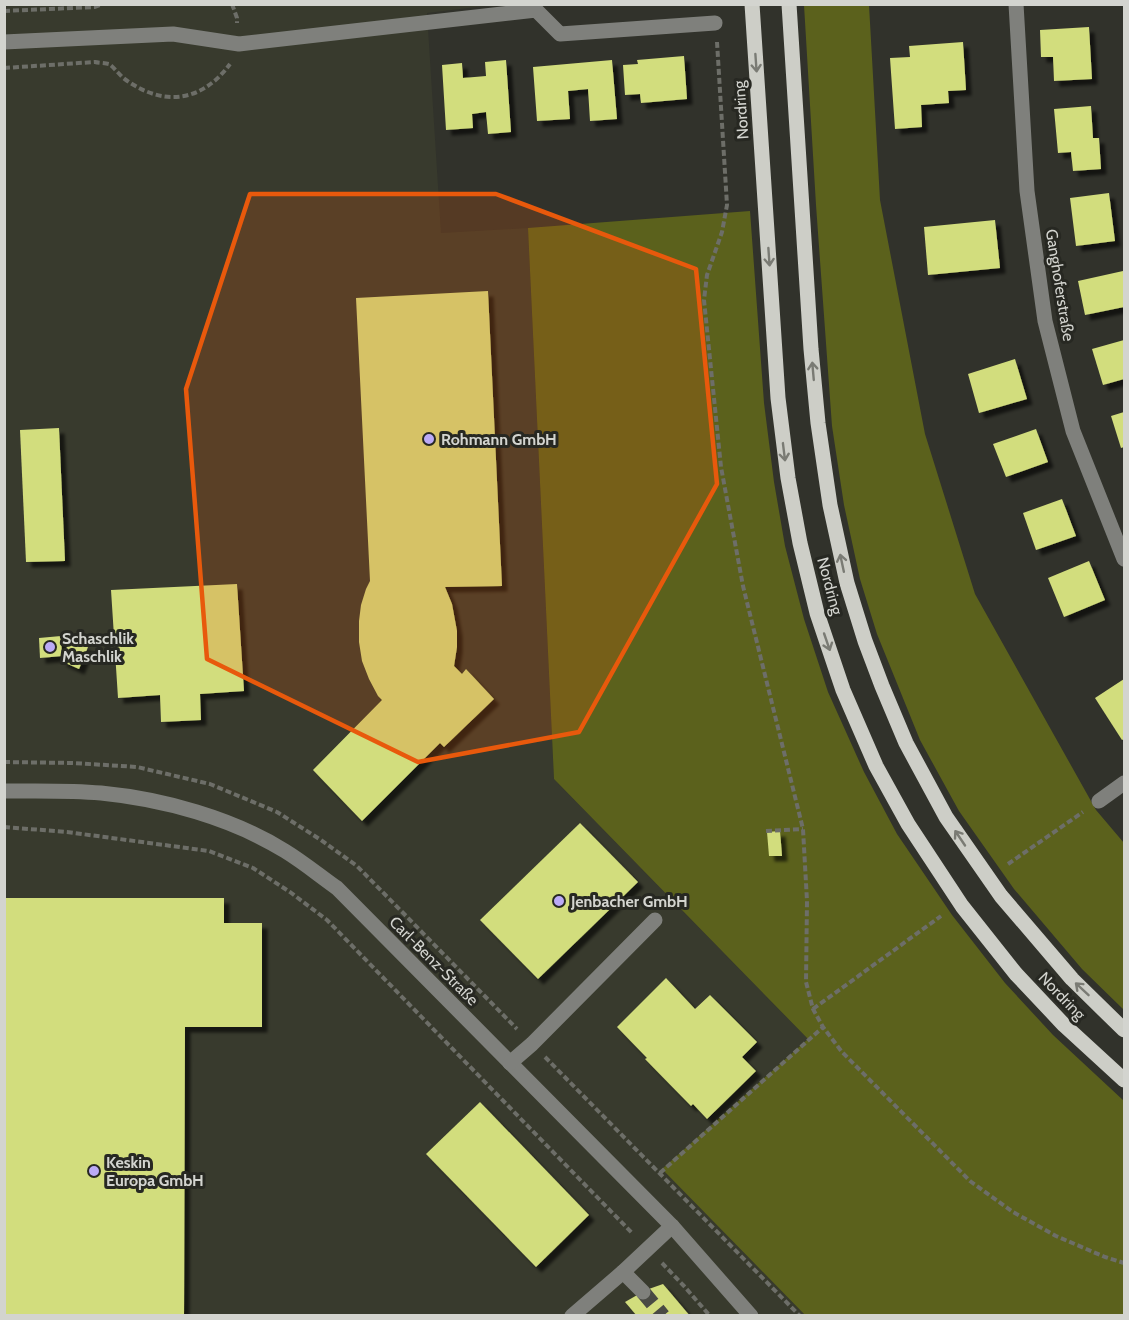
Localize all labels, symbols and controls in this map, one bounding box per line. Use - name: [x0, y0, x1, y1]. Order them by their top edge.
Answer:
- one-way arrow: [751, 52, 762, 72]
- street label: Nordring: [729, 79, 753, 140]
- street label: Ganghoferstraße: [1042, 228, 1078, 342]
- one-way arrow: [763, 247, 774, 267]
- one-way arrow: [807, 361, 818, 381]
- place label: Rohmann GmbH: [441, 430, 557, 449]
- marker: Rohmann GmbH: [422, 432, 436, 446]
- one-way arrow: [779, 441, 790, 461]
- one-way arrow: [836, 554, 848, 573]
- street label: Nordring: [813, 555, 847, 618]
- place label: Schaschlik Maschlik: [62, 629, 134, 666]
- one-way arrow: [822, 632, 833, 651]
- marker: Schaschlik Maschlik: [43, 640, 57, 654]
- one-way arrow: [954, 829, 967, 846]
- place label: Jenbacher GmbH: [570, 892, 688, 911]
- marker: Jenbacher GmbH: [552, 894, 566, 908]
- street label: Carl-Benz-Straße: [386, 913, 482, 1009]
- street label: Nordring: [1035, 968, 1090, 1025]
- one-way arrow: [1075, 983, 1090, 997]
- place label: Keskin Europa GmbH: [106, 1153, 204, 1190]
- marker: Keskin Europa GmbH: [87, 1164, 101, 1178]

